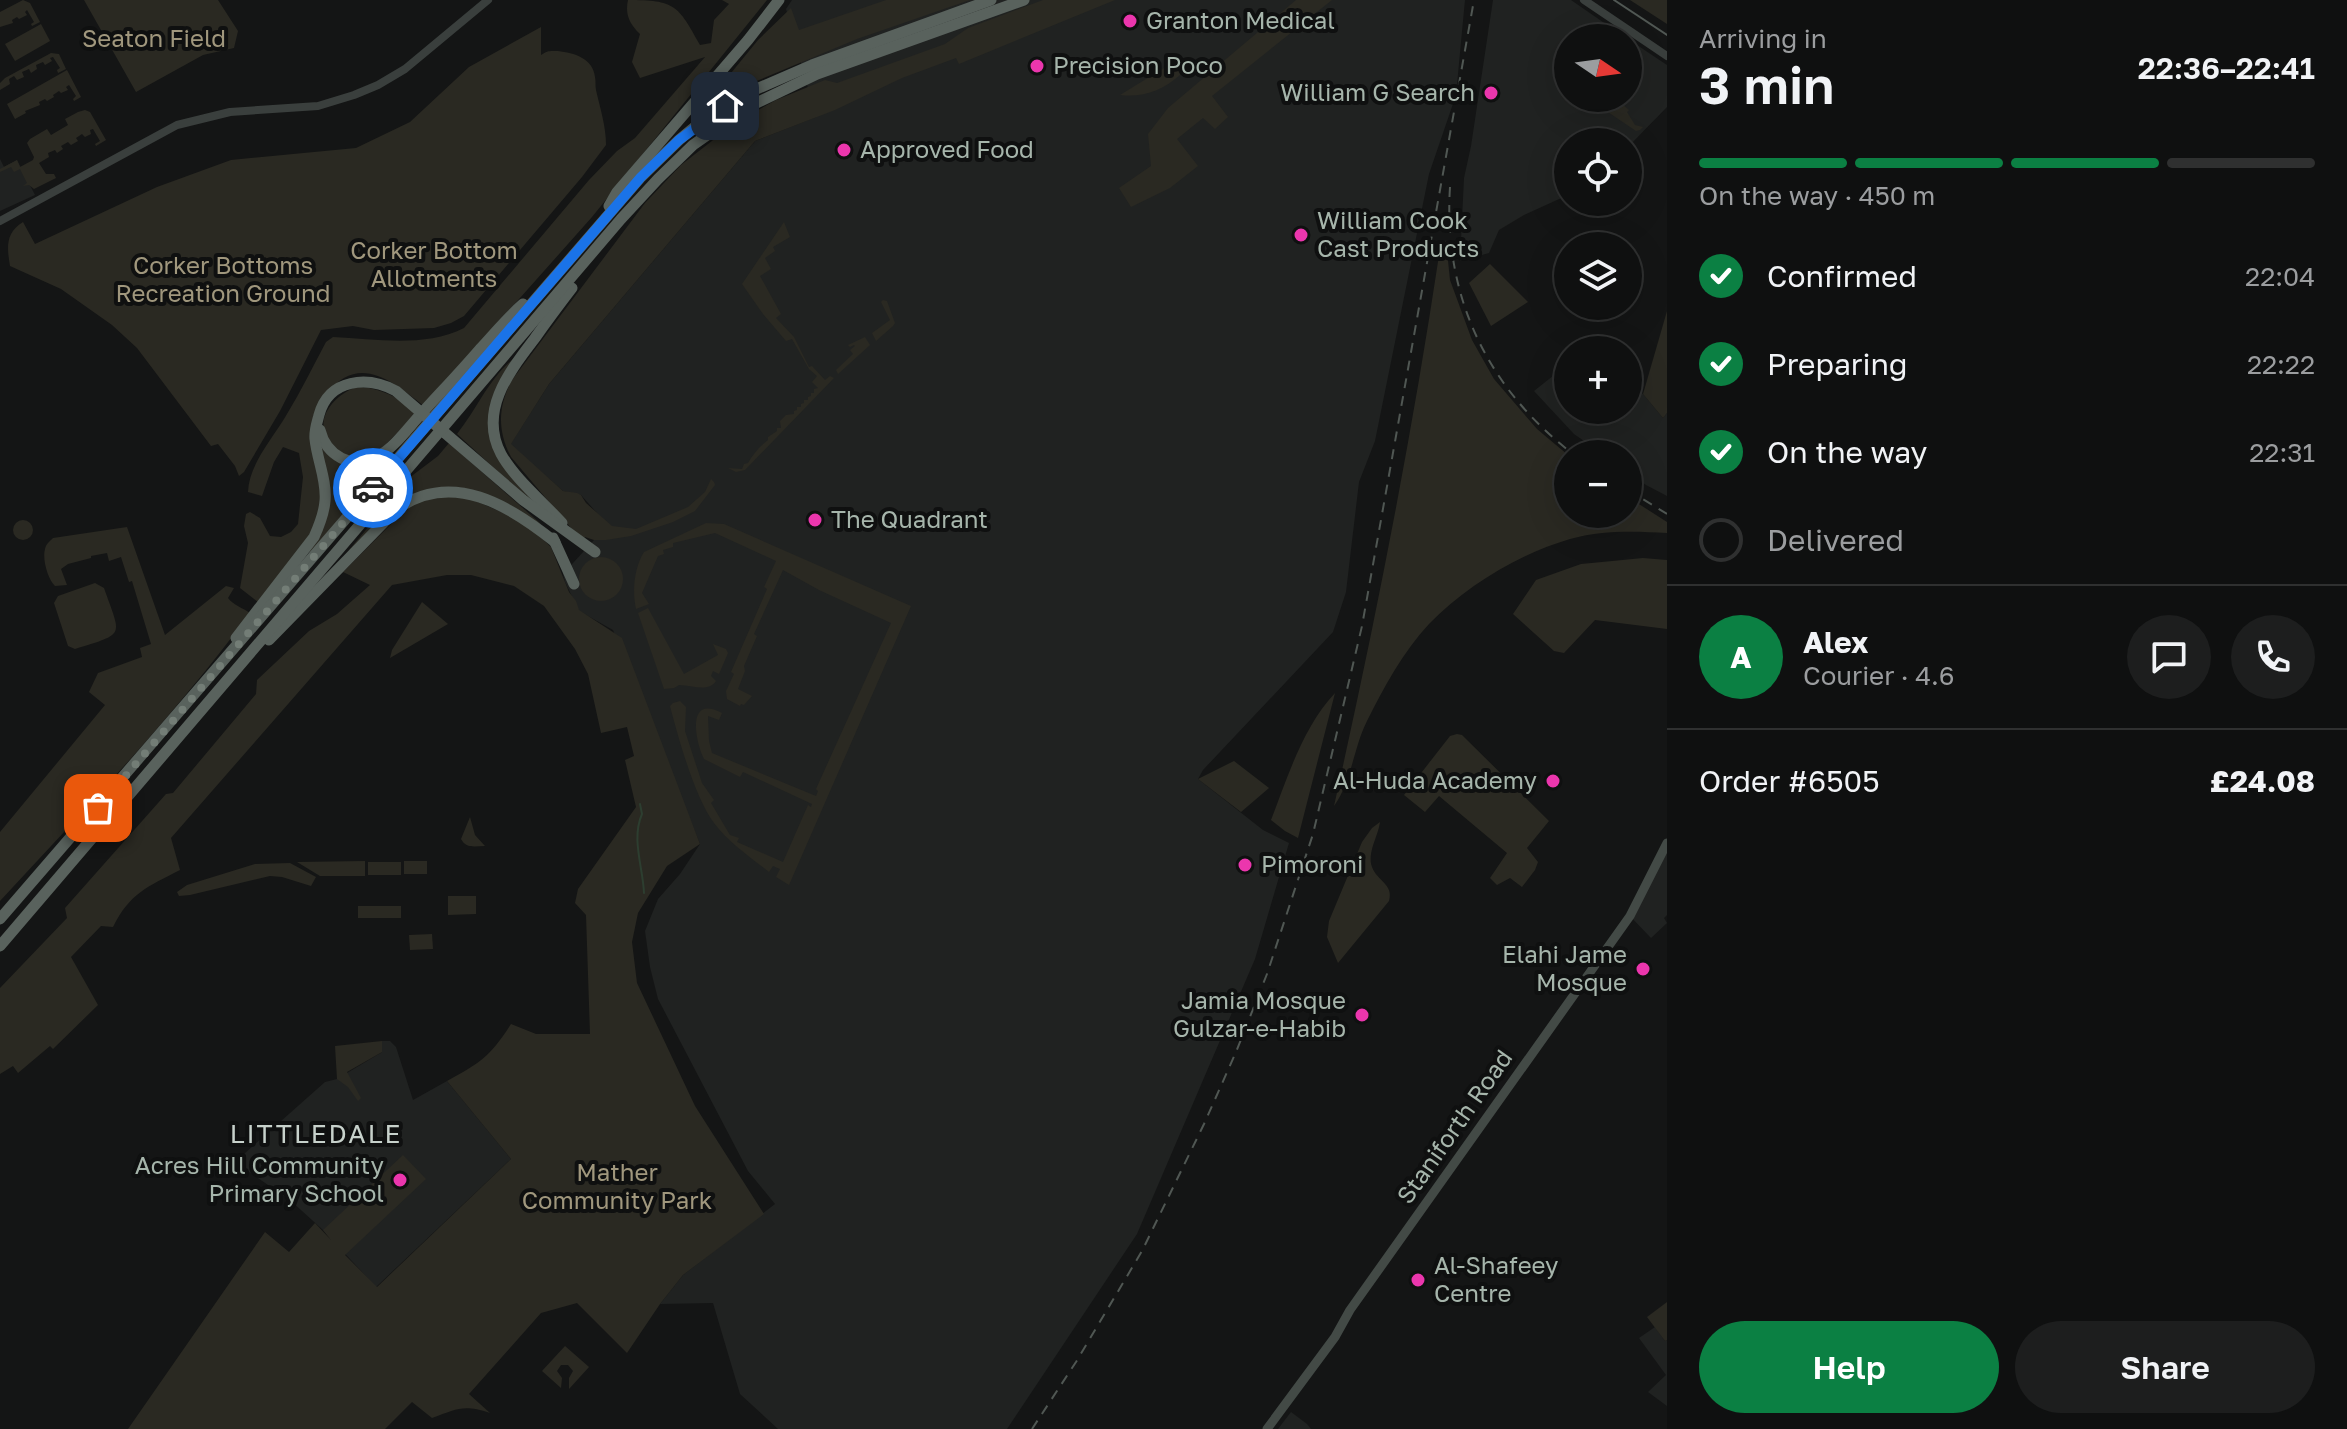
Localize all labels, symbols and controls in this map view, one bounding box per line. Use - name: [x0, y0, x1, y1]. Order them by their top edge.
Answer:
- place label: Granton Medical: [1146, 5, 1335, 34]
- marker: Granton Medical: [1121, 12, 1139, 30]
- park label: Seaton Field: [82, 23, 226, 52]
- text: Arriving in: [1699, 23, 1827, 54]
- north arrow: [1554, 24, 1642, 112]
- map controls: [1554, 24, 1642, 528]
- place label: Precision Poco: [1053, 50, 1223, 79]
- text: 22:36–22:41: [2138, 50, 2315, 86]
- text: 3 min: [1699, 53, 1834, 115]
- marker: Precision Poco: [1028, 57, 1046, 75]
- pin: [691, 72, 759, 140]
- place label: William G Search: [1280, 77, 1475, 106]
- icon: home: [703, 84, 747, 128]
- marker: William G Search: [1482, 84, 1500, 102]
- button: locate: [1554, 128, 1642, 216]
- place label: Approved Food: [860, 134, 1034, 163]
- marker: Approved Food: [835, 141, 853, 159]
- text: On the way · 450 m: [1699, 180, 1935, 211]
- place label: William Cook Cast Products: [1317, 205, 1479, 262]
- marker: William Cook Cast Products: [1292, 226, 1310, 244]
- button: layers: [1554, 232, 1642, 320]
- park label: Corker Bottom Allotments: [350, 235, 518, 292]
- park label: Corker Bottoms Recreation Ground: [115, 250, 331, 307]
- icon: check: [1699, 254, 1743, 298]
- text: Confirmed: [1767, 258, 1917, 294]
- text: 22:04: [2245, 261, 2315, 292]
- button: +: [1554, 336, 1642, 424]
- icon: check: [1699, 342, 1743, 386]
- text: Preparing: [1767, 346, 1908, 382]
- text: 22:22: [2247, 349, 2315, 380]
- icon: check: [1699, 430, 1743, 474]
- text: On the way: [1767, 434, 1927, 470]
- text: 22:31: [2249, 437, 2315, 468]
- button: −: [1554, 440, 1642, 528]
- courier: [333, 448, 413, 528]
- icon: car: [351, 466, 395, 510]
- place label: The Quadrant: [831, 504, 988, 533]
- marker: The Quadrant: [806, 511, 824, 529]
- text: Delivered: [1767, 522, 1904, 558]
- button: chat: [2127, 615, 2211, 699]
- button: phone: [2231, 615, 2315, 699]
- text: Alex: [1803, 624, 1868, 660]
- text: A: [1730, 639, 1752, 675]
- text: Courier · 4.6: [1803, 660, 1955, 691]
- text: Order #6505: [1699, 763, 1880, 799]
- text: £24.08: [2210, 763, 2315, 799]
- place label: Al-Huda Academy: [1333, 765, 1537, 794]
- marker: Al-Huda Academy: [1544, 772, 1562, 790]
- pin: [64, 774, 132, 842]
- icon: bag: [76, 786, 120, 830]
- place label: Pimoroni: [1261, 849, 1364, 878]
- marker: Pimoroni: [1236, 856, 1254, 874]
- place label: Elahi Jame Mosque: [1502, 939, 1627, 996]
- marker: Elahi Jame Mosque: [1634, 960, 1652, 978]
- place label: Jamia Mosque Gulzar-e-Habib: [1173, 985, 1346, 1042]
- marker: Jamia Mosque Gulzar-e-Habib: [1353, 1006, 1371, 1024]
- street label: Staniforth Road: [1390, 1044, 1518, 1209]
- district label: LITTLEDALE: [230, 1118, 402, 1149]
- place label: Acres Hill Community Primary School: [135, 1150, 384, 1207]
- park label: Mather Community Park: [522, 1157, 712, 1214]
- marker: Acres Hill Community Primary School: [391, 1171, 409, 1189]
- place label: Al-Shafeey Centre: [1434, 1250, 1558, 1307]
- marker: Al-Shafeey Centre: [1409, 1271, 1427, 1289]
- button: Help: [1699, 1321, 1999, 1413]
- button: Share: [2015, 1321, 2315, 1413]

